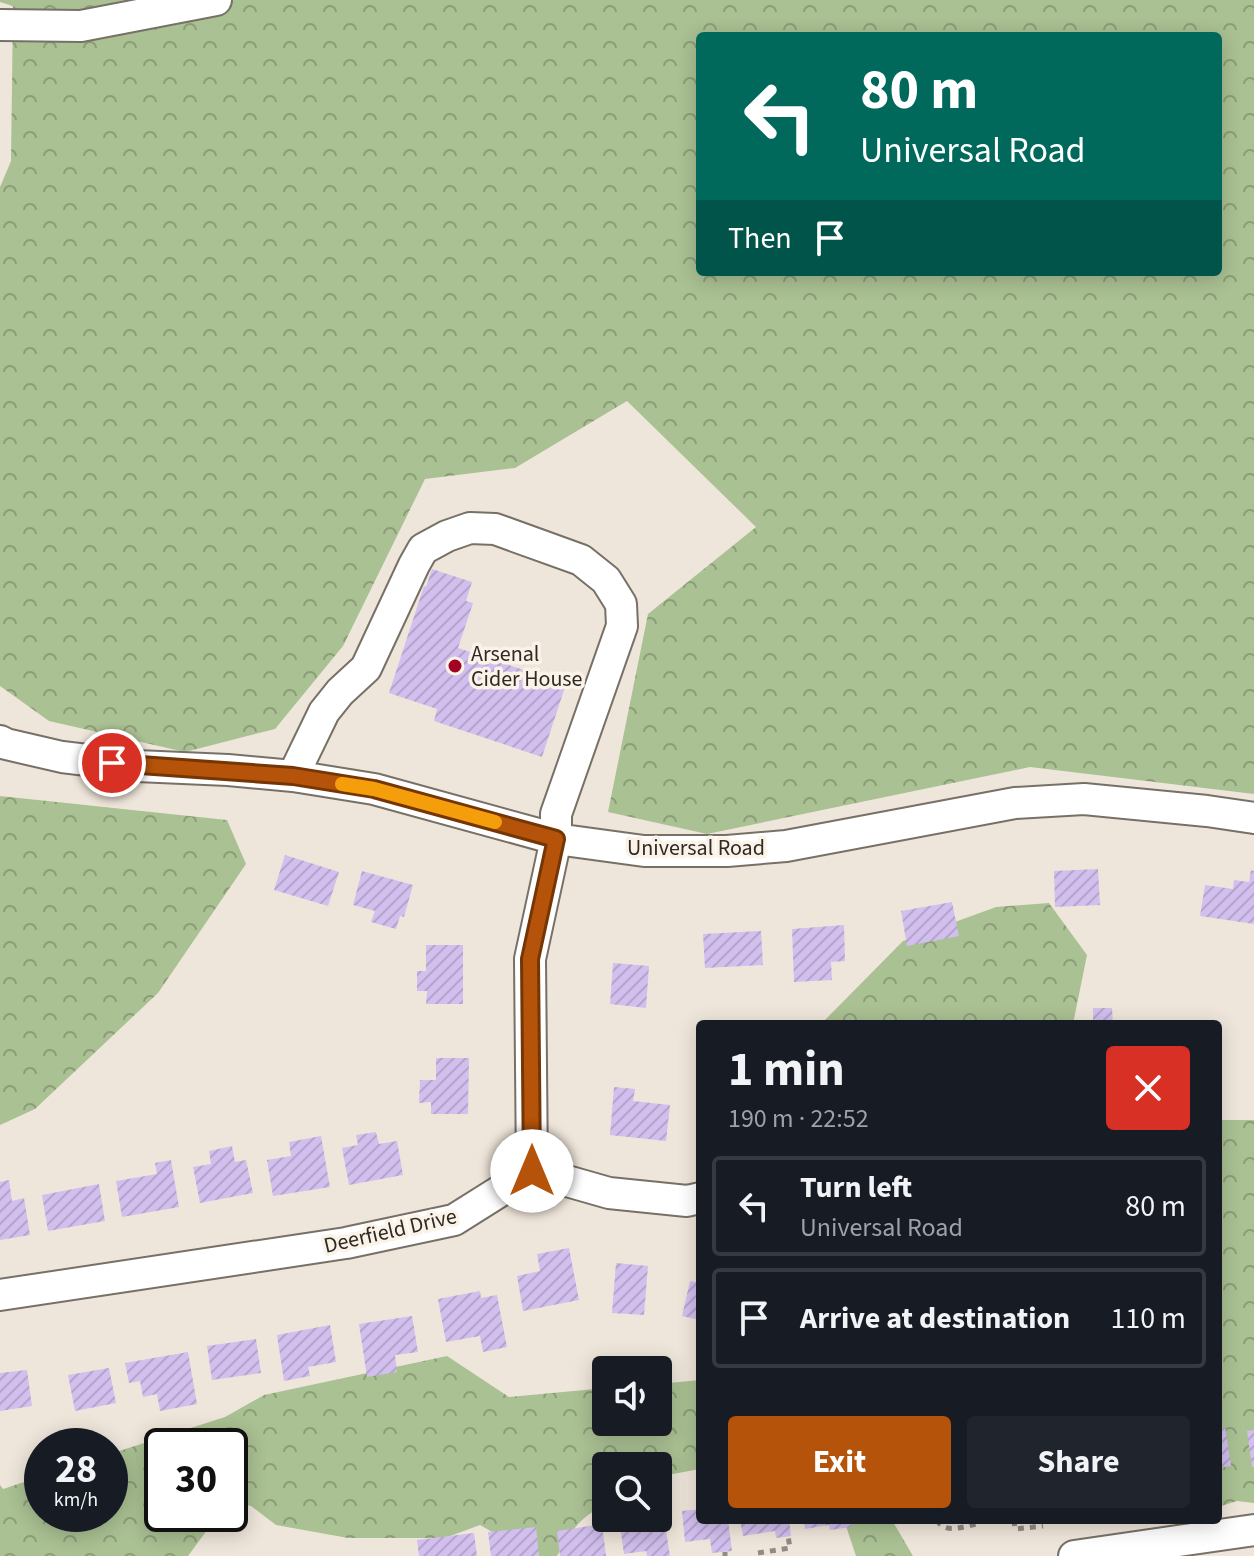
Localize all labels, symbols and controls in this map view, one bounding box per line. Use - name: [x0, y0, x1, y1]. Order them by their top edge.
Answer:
- text: 80 m: [860, 51, 978, 130]
- icon: left: [728, 64, 832, 168]
- text: Universal Road: [860, 125, 1086, 176]
- icon: arrive: [808, 216, 852, 260]
- text: Then: [728, 217, 792, 260]
- place label: Arsenal Cider House: [471, 638, 583, 695]
- marker: Arsenal Cider House: [446, 657, 464, 675]
- pin: [78, 729, 146, 797]
- icon: arrive: [90, 741, 134, 785]
- street label: Universal Road: [627, 832, 765, 864]
- text: 1 min: [728, 1036, 845, 1104]
- button: close: [1106, 1046, 1190, 1130]
- text: 190 m · 22:52: [728, 1100, 869, 1137]
- position arrow: [490, 1129, 574, 1213]
- text: Turn left: [800, 1166, 912, 1209]
- icon: left: [732, 1184, 776, 1228]
- text: 80 m: [1125, 1185, 1186, 1228]
- street label: Deerfield Drive: [321, 1200, 460, 1262]
- text: Universal Road: [800, 1209, 963, 1246]
- icon: arrive: [732, 1296, 776, 1340]
- text: Arrive at destination: [800, 1297, 1070, 1340]
- text: 110 m: [1110, 1297, 1186, 1340]
- map controls: [592, 1356, 672, 1532]
- button: sound: [592, 1356, 672, 1436]
- button: Exit: [728, 1416, 951, 1508]
- button: Share: [967, 1416, 1190, 1508]
- speed limit sign: 30: [144, 1428, 248, 1532]
- text: 28: [55, 1441, 97, 1498]
- button: search: [592, 1452, 672, 1532]
- text: km/h: [54, 1486, 98, 1514]

